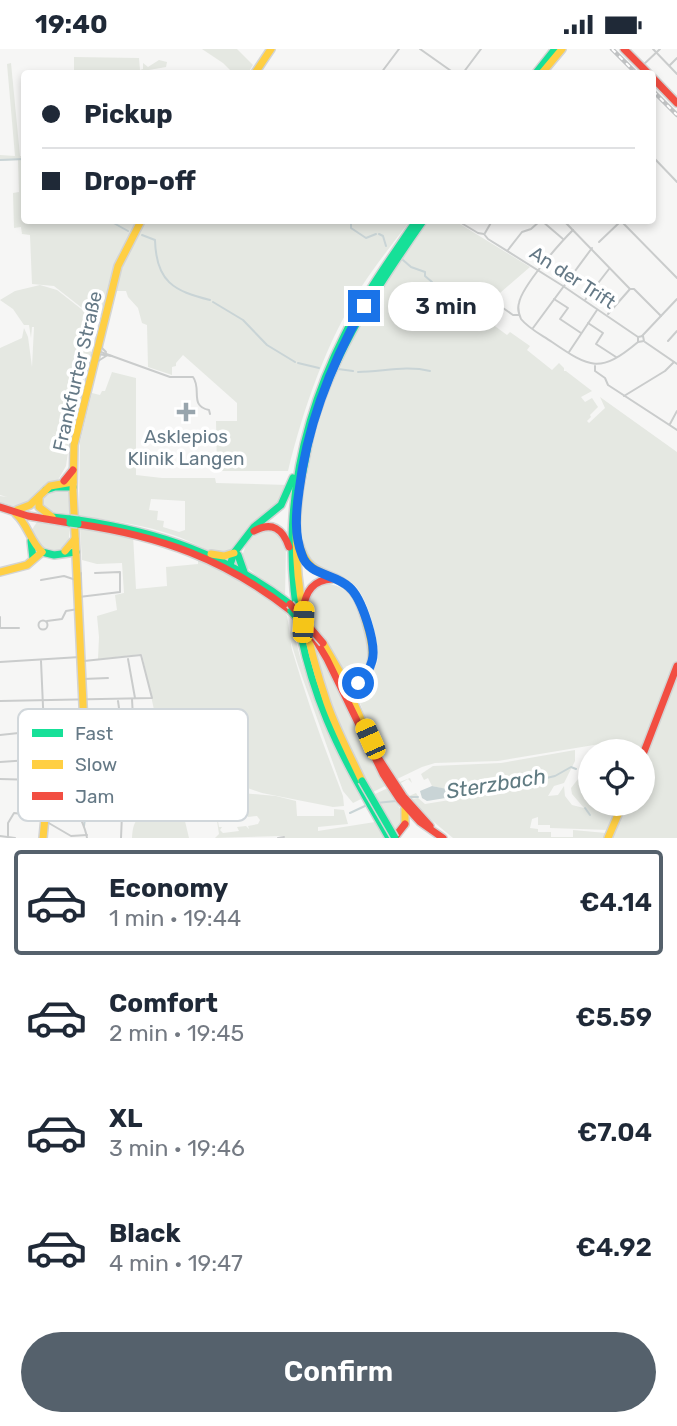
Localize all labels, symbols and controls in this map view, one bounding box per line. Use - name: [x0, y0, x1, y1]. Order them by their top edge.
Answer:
- text: 19:40: [35, 9, 108, 40]
- text: Pickup: [84, 99, 173, 130]
- text: Drop-off: [84, 166, 196, 197]
- street label: An der Trift: [525, 241, 620, 314]
- callout: 3 min: [388, 281, 504, 331]
- street label: Frankfurter Straße: [48, 289, 107, 454]
- route end: [348, 290, 380, 322]
- text: 3 min: [415, 292, 477, 320]
- marker: Asklepios Klinik Langen: [176, 402, 196, 422]
- place label: Asklepios Klinik Langen: [127, 425, 245, 470]
- car: [292, 600, 315, 644]
- route start: [342, 667, 374, 699]
- legend: [18, 709, 248, 821]
- car: [352, 716, 389, 762]
- text: Fast: [75, 722, 114, 745]
- map controls: [578, 739, 655, 816]
- button: locate: [578, 739, 655, 816]
- text: Slow: [75, 753, 117, 776]
- water label: Sterzbach: [444, 763, 548, 804]
- text: Jam: [75, 785, 114, 808]
- icon: car: [25, 871, 88, 934]
- text: Economy: [109, 873, 228, 904]
- text: €4.14: [580, 887, 652, 918]
- text: 1 min · 19:44: [109, 904, 241, 932]
- icon: car: [25, 986, 88, 1049]
- text: Comfort: [109, 988, 218, 1019]
- text: €5.59: [576, 1002, 652, 1033]
- text: 2 min · 19:45: [109, 1019, 244, 1047]
- icon: car: [25, 1101, 88, 1164]
- text: XL: [109, 1103, 142, 1134]
- text: €7.04: [577, 1117, 652, 1148]
- text: 3 min · 19:46: [109, 1134, 245, 1162]
- icon: car: [25, 1216, 88, 1279]
- text: Black: [109, 1218, 181, 1249]
- text: €4.92: [576, 1232, 652, 1263]
- text: 4 min · 19:47: [109, 1249, 243, 1277]
- button: Confirm: [21, 1332, 656, 1412]

